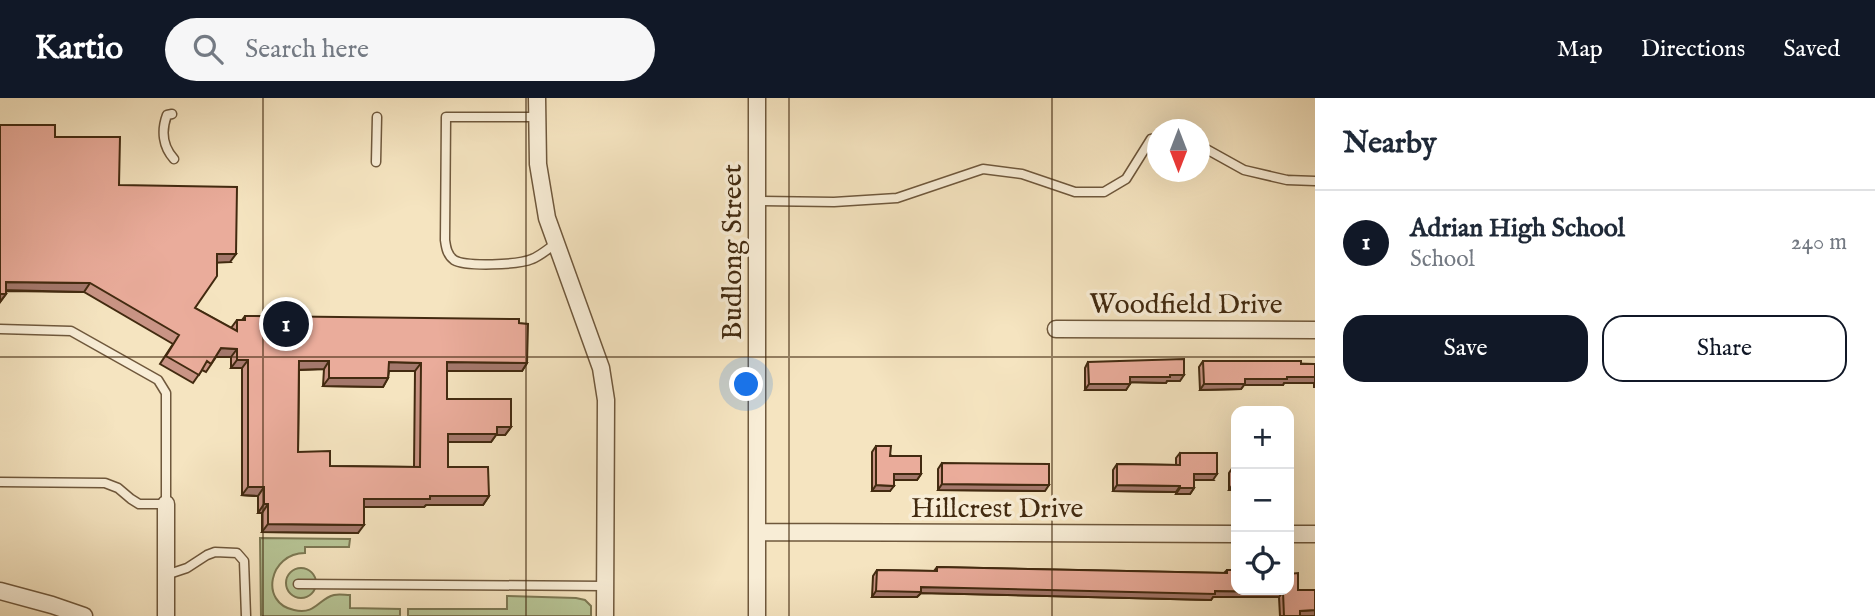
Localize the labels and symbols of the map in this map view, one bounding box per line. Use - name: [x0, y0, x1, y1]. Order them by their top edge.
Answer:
- north arrow: [1147, 119, 1210, 182]
- street label: Budlong Street: [716, 163, 751, 340]
- street label: Woodfield Drive: [1089, 288, 1283, 323]
- pin: 1: [263, 298, 309, 350]
- your location: [729, 367, 763, 401]
- street label: Hillcrest Drive: [911, 492, 1084, 527]

